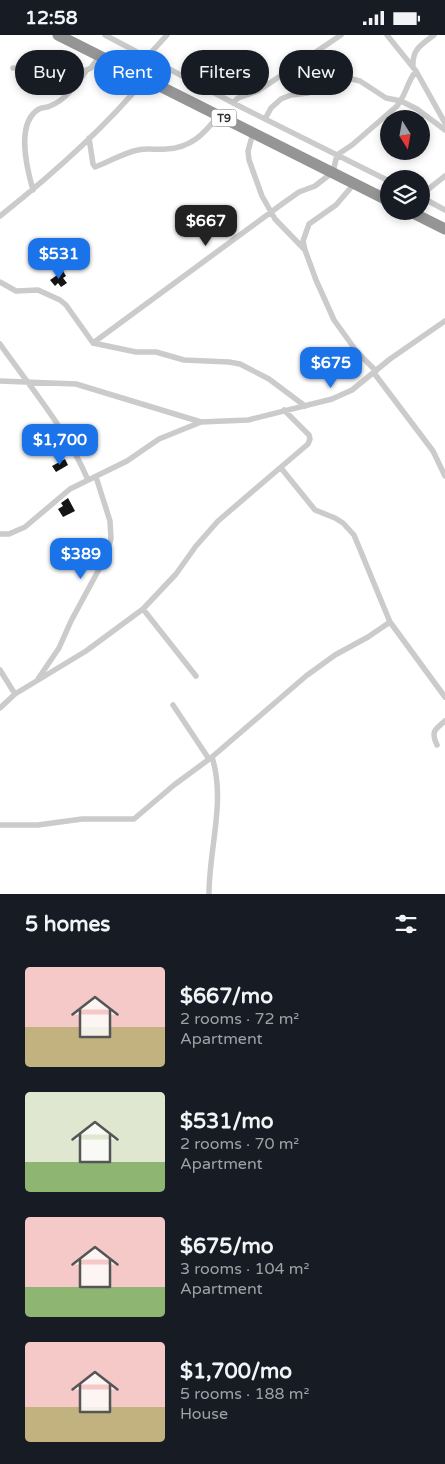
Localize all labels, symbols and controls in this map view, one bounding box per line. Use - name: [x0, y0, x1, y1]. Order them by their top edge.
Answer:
- text: 12:58: [25, 7, 78, 29]
- chip: Buy: [15, 50, 84, 95]
- chip: Rent: [94, 50, 171, 95]
- chip: Filters: [181, 50, 269, 95]
- chip: New: [279, 50, 353, 95]
- road number: T9: [212, 110, 236, 127]
- north arrow: [380, 110, 430, 160]
- map controls: [380, 110, 430, 220]
- button: layers: [380, 170, 430, 220]
- pin: $667: [176, 205, 236, 247]
- text: $667: [186, 211, 226, 231]
- pin: $531: [29, 237, 89, 280]
- text: $531: [39, 244, 79, 264]
- pin: $675: [301, 347, 361, 389]
- text: $675: [311, 353, 351, 373]
- pin: $1,700: [19, 423, 101, 466]
- text: $1,700: [33, 430, 87, 450]
- pin: $389: [51, 537, 111, 580]
- text: $389: [61, 544, 101, 564]
- icon: filters: [392, 910, 420, 938]
- text: 5 homes: [25, 912, 110, 937]
- text: $667/mo: [180, 984, 273, 1009]
- icon: home: [65, 987, 125, 1047]
- text: 2 rooms · 72 m²: [180, 1009, 299, 1029]
- text: Apartment: [180, 1029, 263, 1049]
- text: $531/mo: [180, 1109, 274, 1134]
- icon: home: [65, 1112, 125, 1172]
- text: 2 rooms · 70 m²: [180, 1134, 299, 1154]
- text: Apartment: [180, 1154, 263, 1174]
- text: $675/mo: [180, 1234, 274, 1259]
- icon: home: [65, 1237, 125, 1297]
- text: 3 rooms · 104 m²: [180, 1259, 309, 1279]
- text: Apartment: [180, 1279, 263, 1299]
- text: $1,700/mo: [180, 1359, 292, 1384]
- icon: home: [65, 1362, 125, 1422]
- text: 5 rooms · 188 m²: [180, 1384, 309, 1404]
- text: House: [180, 1404, 228, 1424]

